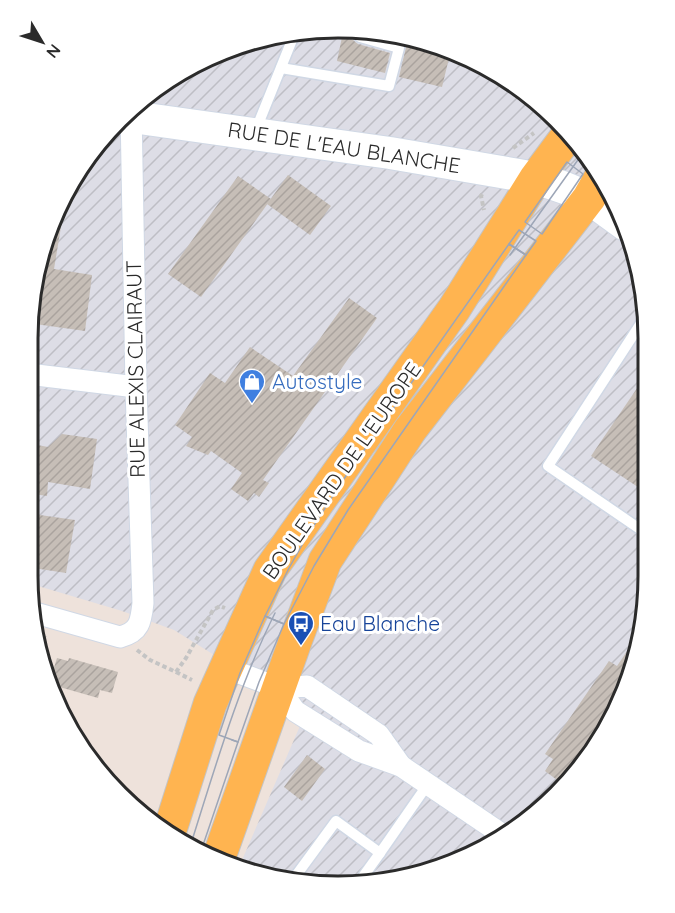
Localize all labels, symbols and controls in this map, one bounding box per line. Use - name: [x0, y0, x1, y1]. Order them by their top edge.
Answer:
- north arrow: [12, 12, 72, 72]
- text: N: [42, 41, 65, 62]
- street label: RUE DE L'EAU BLANCHE: [226, 116, 462, 178]
- street label: RUE ALEXIS CLAIRAUT: [120, 260, 150, 478]
- street label: BOULEVARD DE L'EUROPE: [256, 357, 426, 584]
- shop icon: Autostyle: [237, 367, 267, 405]
- place label: Autostyle: [272, 368, 362, 394]
- bus stop icon: Eau Blanche: [286, 609, 316, 647]
- place label: Eau Blanche: [320, 610, 440, 636]

